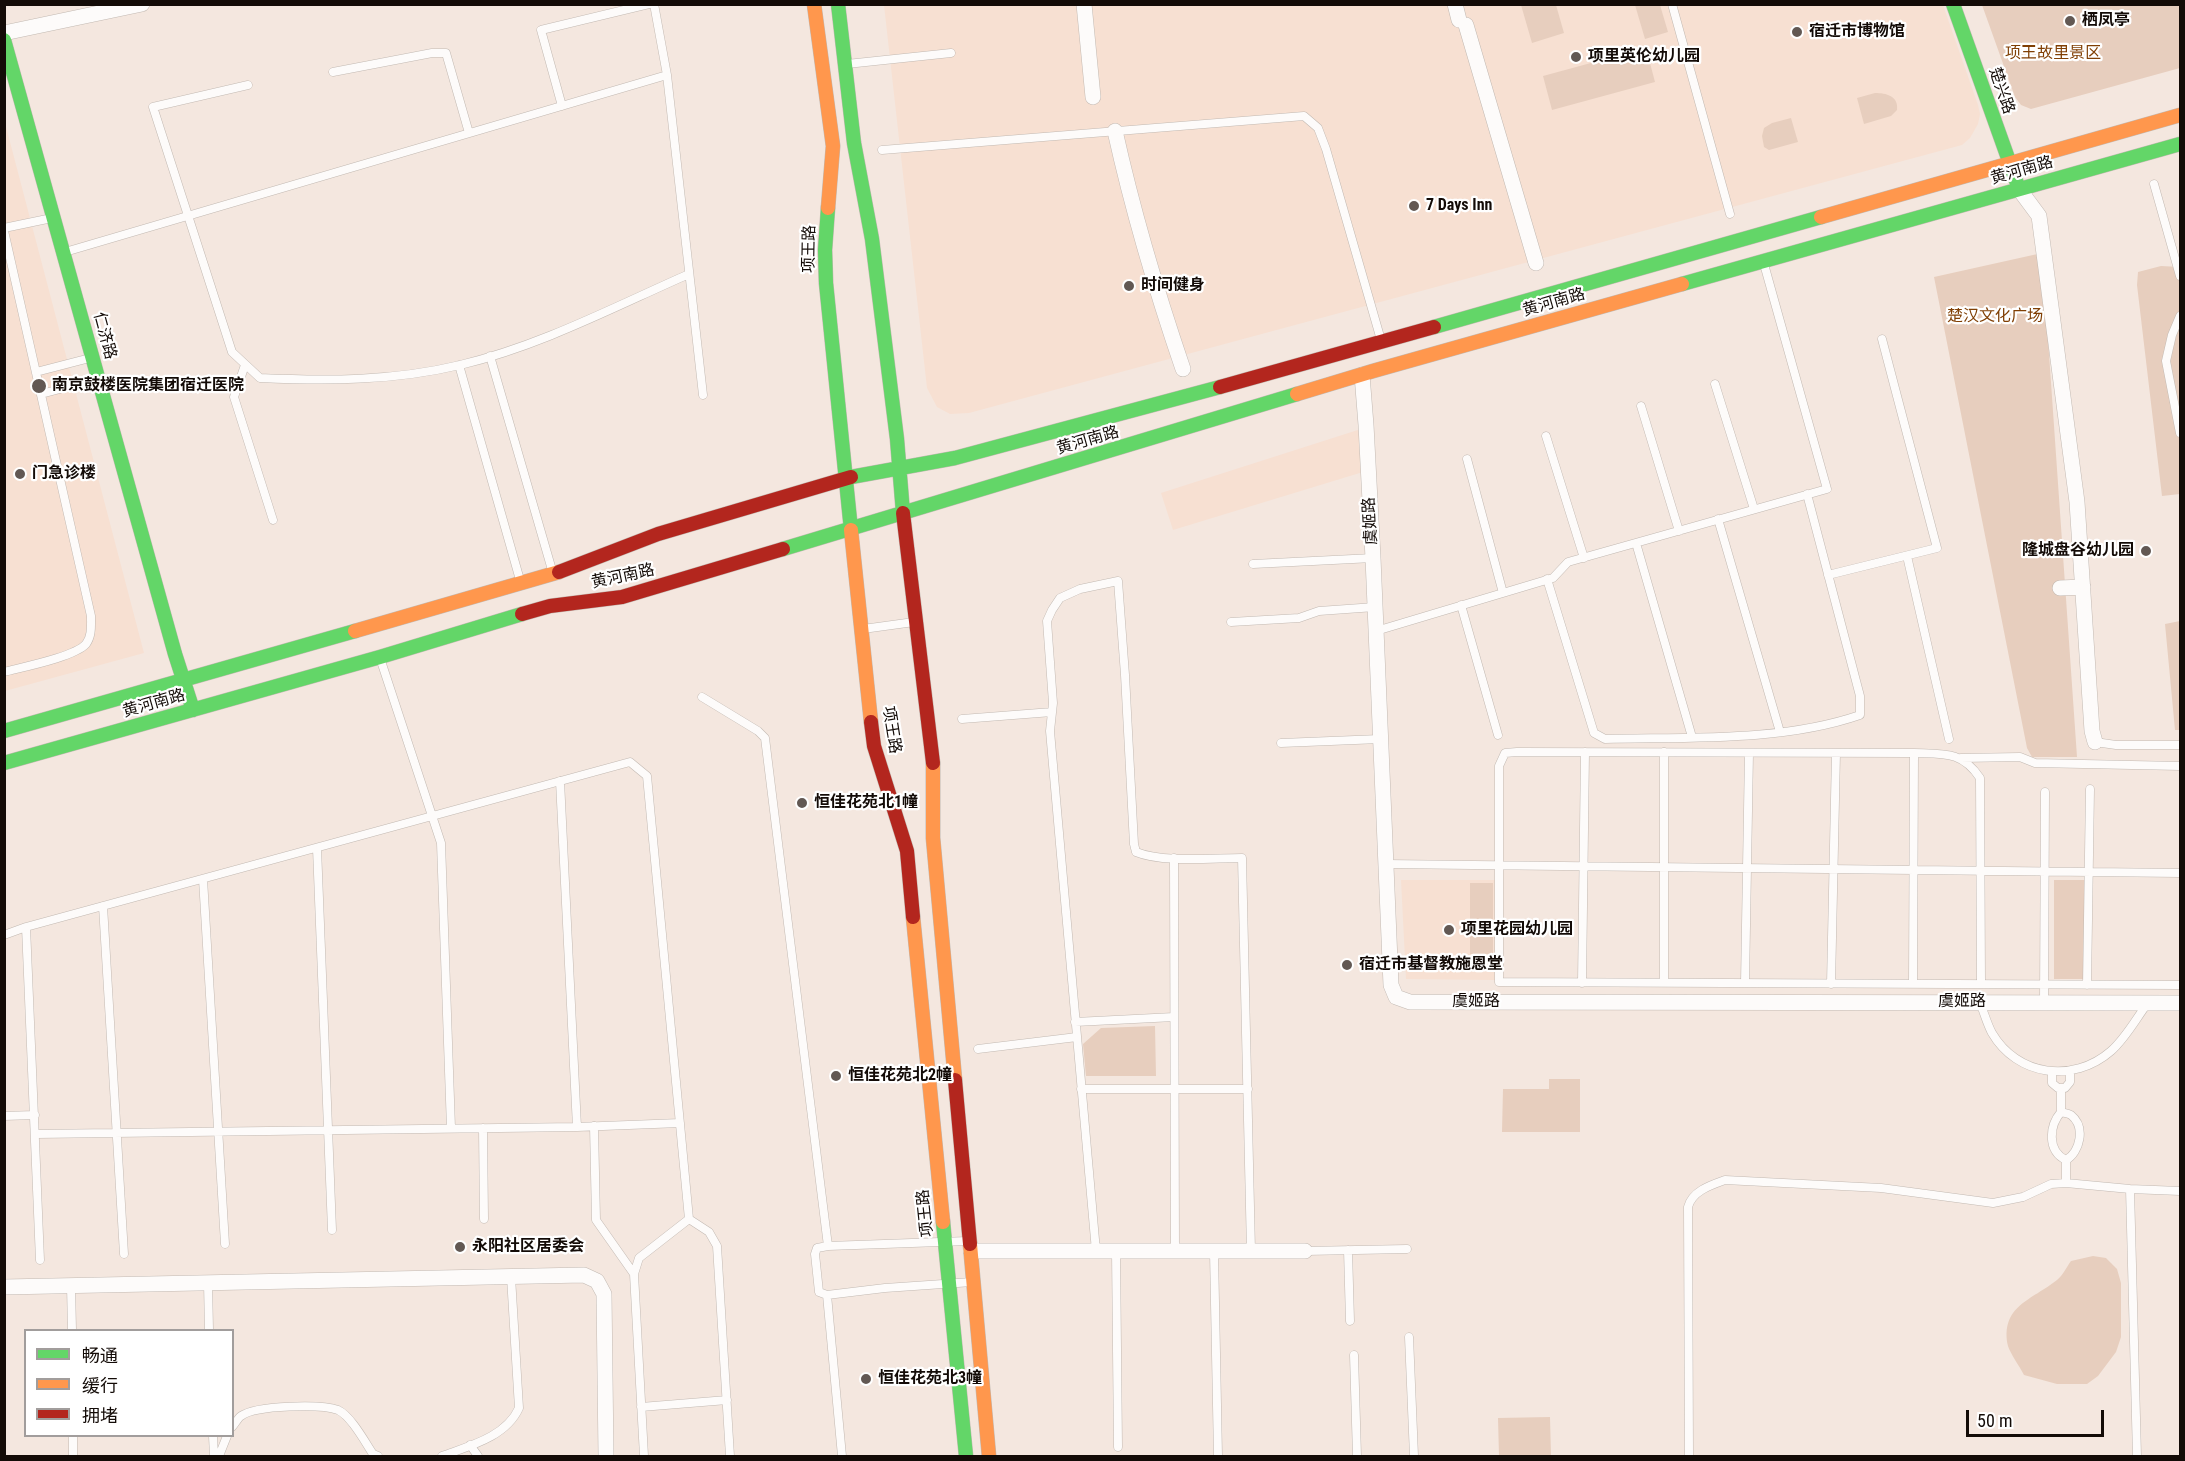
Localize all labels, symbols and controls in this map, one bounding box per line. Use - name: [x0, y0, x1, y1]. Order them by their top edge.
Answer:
- place label: 栖凤亭: [2082, 11, 2130, 31]
- marker: 栖凤亭: [2063, 14, 2077, 28]
- place label: 宿迁市博物馆: [1809, 22, 1905, 42]
- marker: 宿迁市博物馆: [1790, 25, 1804, 39]
- park label: 项王故里景区: [2005, 44, 2101, 64]
- place label: 项里英伦幼儿园: [1588, 47, 1700, 67]
- marker: 项里英伦幼儿园: [1569, 50, 1583, 64]
- street label: 楚兴路: [1984, 65, 2018, 117]
- street label: 黄河南路: [1989, 153, 2055, 189]
- place label: 7 Days Inn: [1426, 196, 1492, 216]
- marker: 7 Days Inn: [1407, 199, 1421, 213]
- street label: 项王路: [800, 225, 820, 273]
- place label: 时间健身: [1141, 276, 1205, 296]
- marker: 时间健身: [1122, 279, 1136, 293]
- street label: 黄河南路: [1521, 285, 1587, 321]
- park label: 楚汉文化广场: [1947, 307, 2043, 327]
- street label: 仁济路: [89, 310, 119, 362]
- place label: 南京鼓楼医院集团宿迁医院: [52, 376, 244, 396]
- marker: 南京鼓楼医院集团宿迁医院: [30, 377, 48, 395]
- street label: 黄河南路: [1055, 423, 1121, 459]
- place label: 门急诊楼: [32, 464, 96, 484]
- marker: 门急诊楼: [13, 467, 27, 481]
- street label: 虞姬路: [1360, 497, 1382, 545]
- place label: 隆城盘谷幼儿园: [2022, 541, 2134, 561]
- marker: 隆城盘谷幼儿园: [2139, 544, 2153, 558]
- street label: 黄河南路: [590, 561, 656, 593]
- street label: 黄河南路: [121, 686, 187, 722]
- street label: 项王路: [878, 705, 904, 755]
- place label: 恒佳花苑北1幢: [814, 793, 918, 813]
- marker: 恒佳花苑北1幢: [795, 796, 809, 810]
- place label: 项里花园幼儿园: [1461, 920, 1573, 940]
- marker: 项里花园幼儿园: [1442, 923, 1456, 937]
- place label: 宿迁市基督教施恩堂: [1359, 955, 1503, 975]
- marker: 宿迁市基督教施恩堂: [1340, 958, 1354, 972]
- street label: 虞姬路: [1452, 992, 1500, 1012]
- street label: 虞姬路: [1938, 992, 1986, 1012]
- place label: 恒佳花苑北2幢: [848, 1066, 952, 1086]
- marker: 恒佳花苑北2幢: [829, 1069, 843, 1083]
- street label: 项王路: [914, 1188, 938, 1238]
- place label: 永阳社区居委会: [472, 1237, 584, 1257]
- marker: 永阳社区居委会: [453, 1240, 467, 1254]
- legend: [24, 1329, 234, 1437]
- text: 畅通: [82, 1345, 118, 1366]
- place label: 恒佳花苑北3幢: [878, 1369, 982, 1389]
- marker: 恒佳花苑北3幢: [859, 1372, 873, 1386]
- text: 缓行: [82, 1375, 118, 1396]
- scale bar: [1969, 1398, 2107, 1436]
- text: 拥堵: [82, 1405, 118, 1426]
- text: 50 m: [1977, 1410, 2012, 1431]

